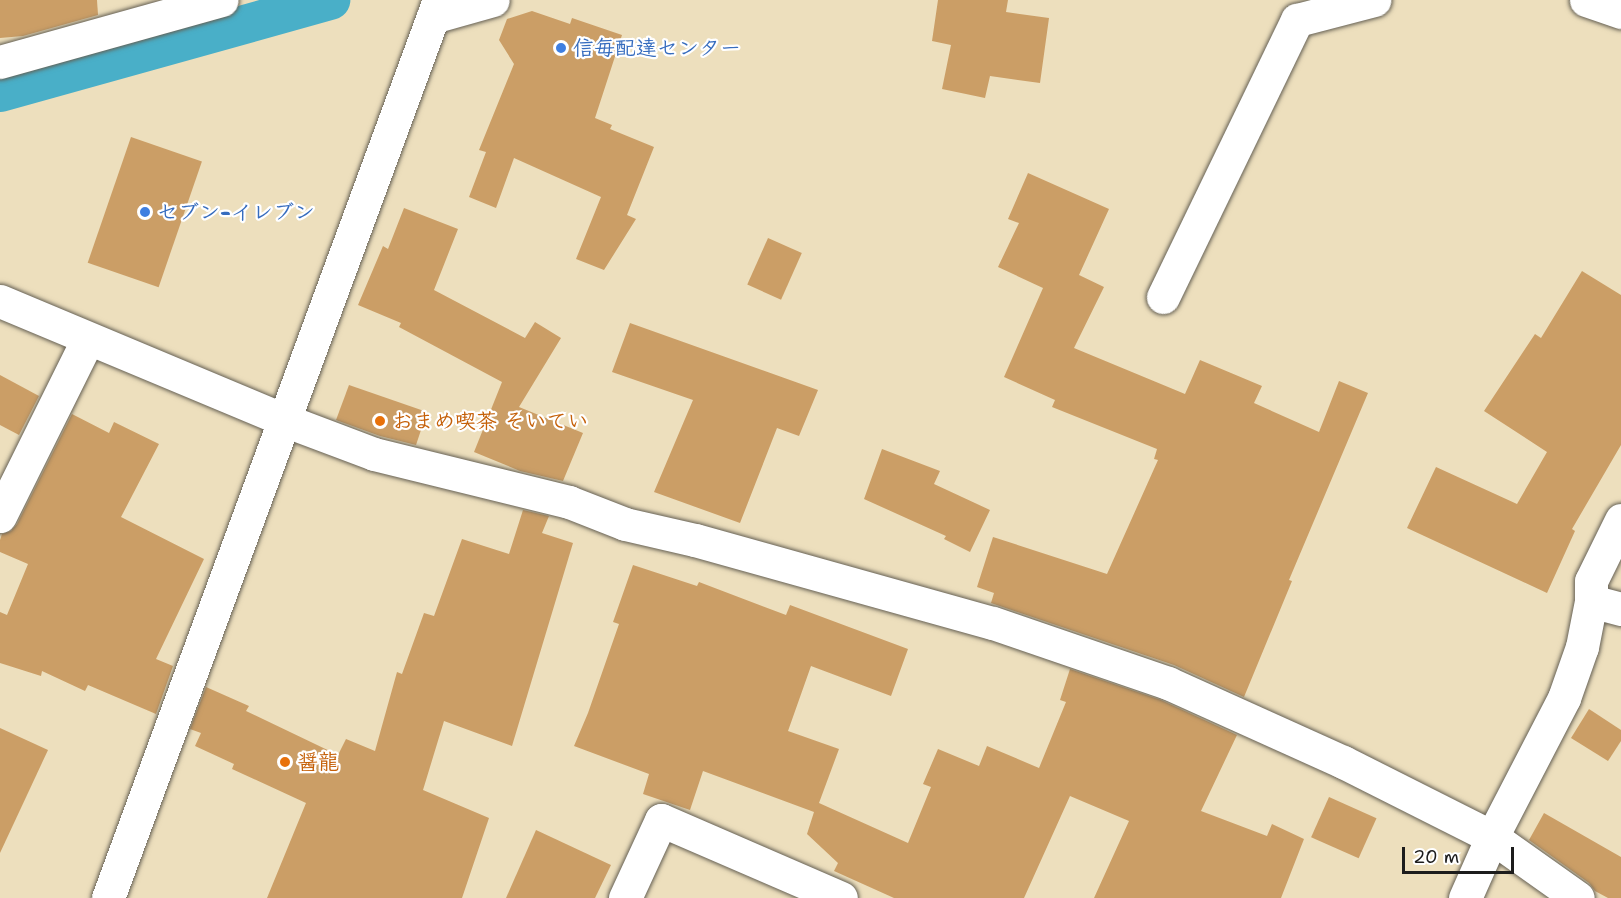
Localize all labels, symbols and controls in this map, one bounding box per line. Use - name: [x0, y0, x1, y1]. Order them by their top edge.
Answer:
- place label: 信毎配達センター: [573, 35, 741, 61]
- marker: 信毎配達センター: [554, 41, 568, 55]
- place label: セブン-イレブン: [157, 199, 315, 225]
- marker: セブン-イレブン: [138, 205, 152, 219]
- place label: おまめ喫茶 そいてい: [392, 408, 588, 434]
- marker: おまめ喫茶 そいてい: [373, 414, 387, 428]
- place label: 醤龍: [297, 749, 339, 775]
- marker: 醤龍: [278, 755, 292, 769]
- scale bar: [1405, 835, 1518, 873]
- text: 20 m: [1413, 845, 1459, 869]

